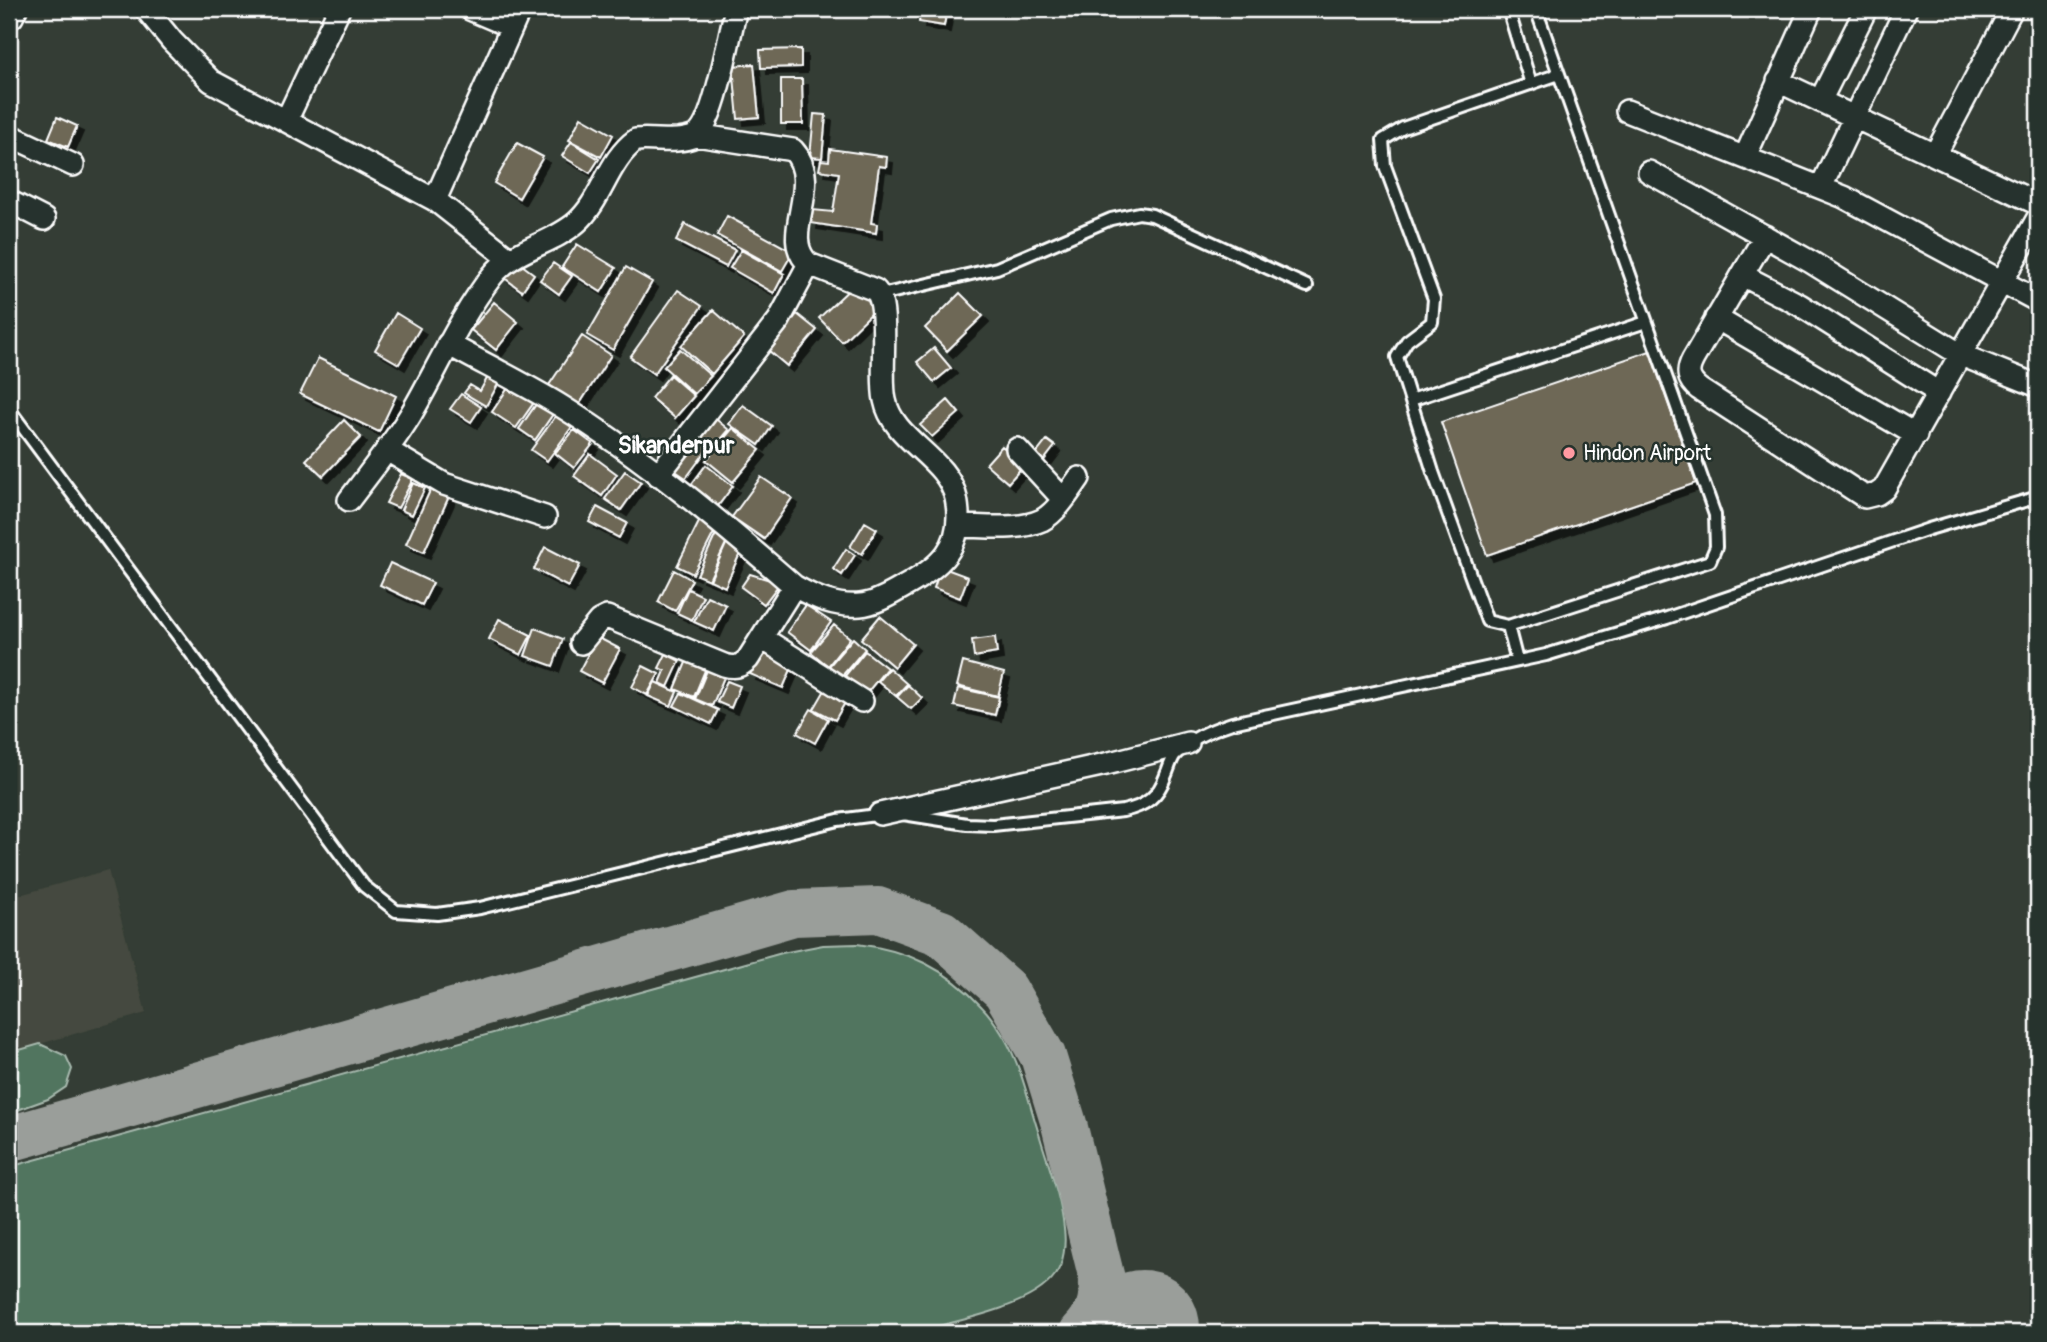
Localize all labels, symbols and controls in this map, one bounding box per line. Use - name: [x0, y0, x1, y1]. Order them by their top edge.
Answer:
- district label: Sikanderpur: [618, 431, 735, 460]
- place label: Hindon Airport: [1583, 440, 1712, 467]
- marker: Hindon Airport: [1561, 445, 1577, 461]

